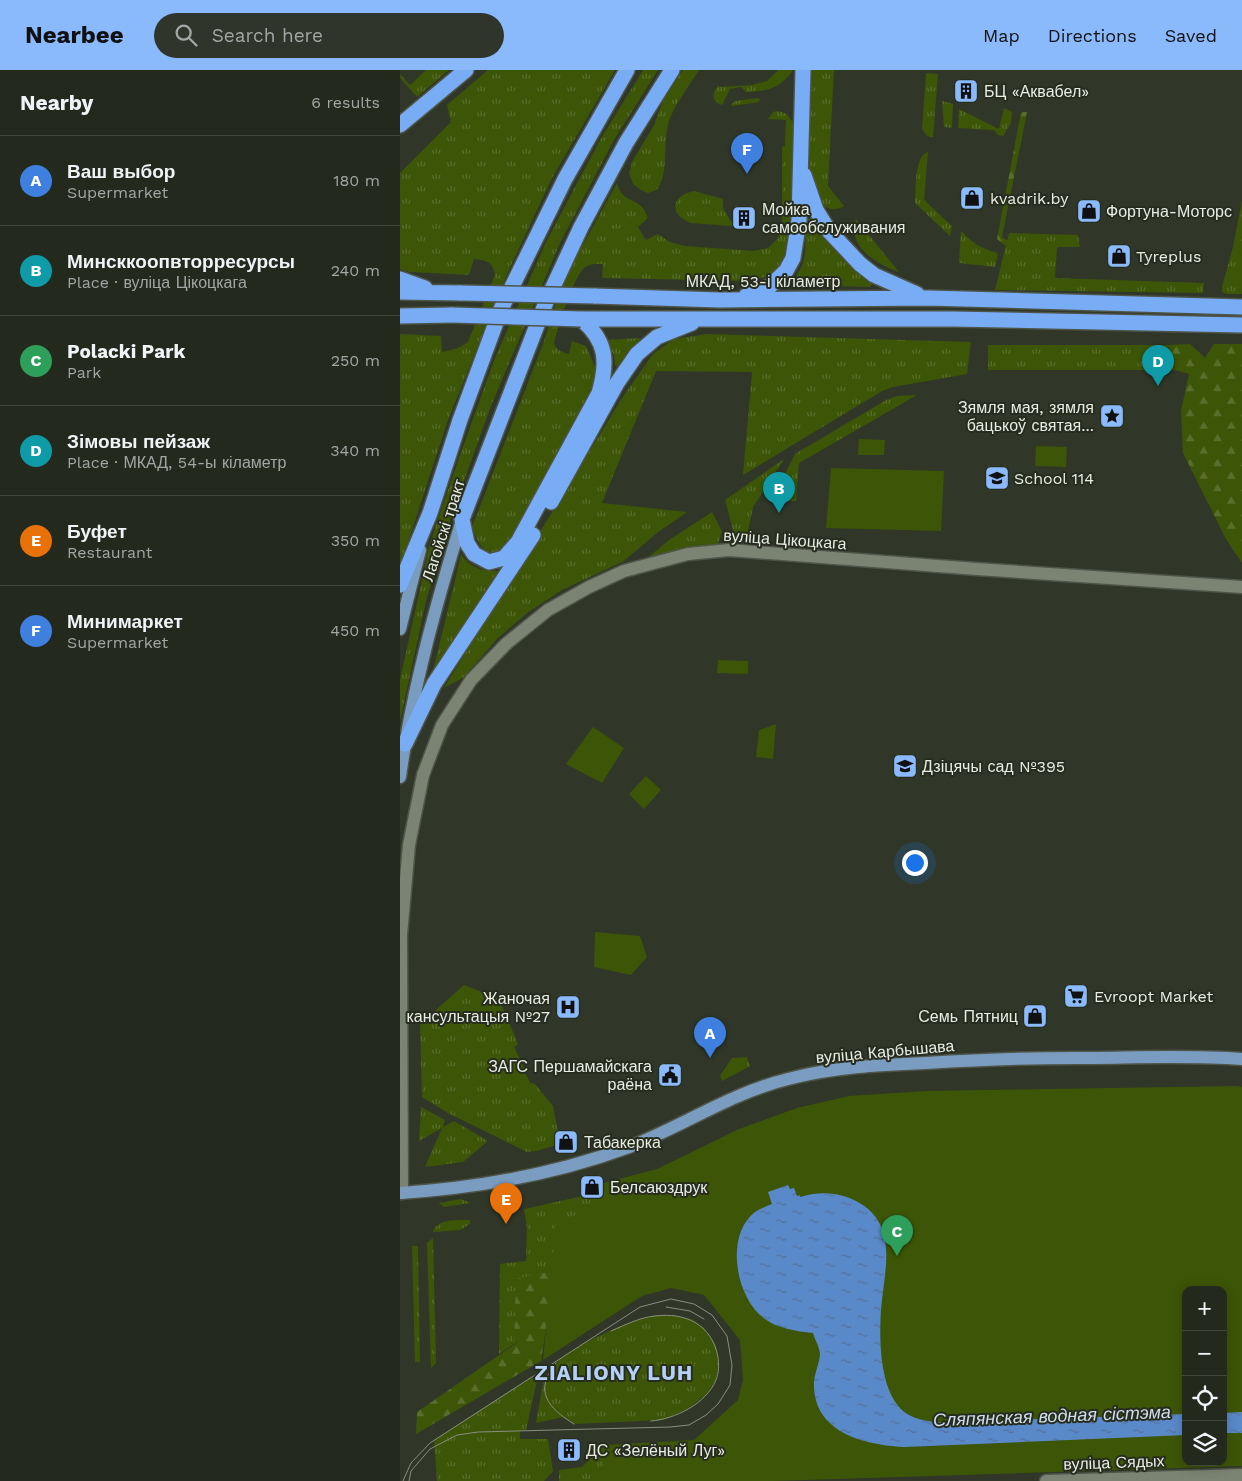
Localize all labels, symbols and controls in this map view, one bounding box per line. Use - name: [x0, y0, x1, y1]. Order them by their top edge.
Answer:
- search box: [154, 13, 504, 58]
- text: Nearbee: [25, 21, 124, 49]
- icon: search: [172, 21, 200, 49]
- text: Search here: [212, 24, 323, 47]
- text: Map: [983, 25, 1020, 46]
- text: Directions: [1048, 25, 1137, 46]
- text: Saved: [1165, 25, 1217, 46]
- building icon: БЦ «Аквабел»: [953, 78, 979, 104]
- place label: БЦ «Аквабел»: [984, 82, 1089, 101]
- text: Nearby: [20, 90, 93, 115]
- text: 6 results: [311, 93, 380, 112]
- pin: F: [731, 133, 763, 174]
- text: Ваш выбор: [67, 160, 175, 183]
- text: A: [31, 171, 41, 190]
- text: 180 m: [333, 171, 380, 190]
- text: Supermarket: [67, 183, 168, 202]
- shop icon: kvadrik.by: [959, 185, 985, 211]
- place label: kvadrik.by: [990, 189, 1069, 208]
- shop icon: Фортуна-Моторс: [1076, 198, 1102, 224]
- place label: Мойка самообслуживания: [762, 200, 906, 237]
- place label: Фортуна-Моторс: [1106, 202, 1232, 221]
- building icon: Мойка самообслуживания: [731, 205, 757, 231]
- shop icon: Tyreplus: [1106, 243, 1132, 269]
- place label: Tyreplus: [1136, 247, 1201, 266]
- text: Минсккоопвторресурсы: [67, 250, 295, 273]
- text: B: [31, 261, 41, 280]
- text: 240 m: [331, 261, 380, 280]
- street label: МКАД, 53-і кіламетр: [686, 272, 840, 291]
- text: Place · вуліца Цікоцкага: [67, 273, 247, 292]
- text: Polacki Park: [67, 340, 185, 363]
- pin: D: [1142, 345, 1174, 386]
- text: C: [31, 351, 41, 370]
- text: 250 m: [331, 351, 380, 370]
- text: Park: [67, 363, 101, 382]
- place label: Зямля мая, зямля бацькоў святая...: [958, 398, 1094, 435]
- place icon: Зямля мая, зямля бацькоў святая...: [1099, 403, 1125, 429]
- text: Зімовы пейзаж: [67, 430, 210, 453]
- text: D: [30, 441, 42, 460]
- text: 340 m: [330, 441, 380, 460]
- text: Place · МКАД, 54-ы кіламетр: [67, 453, 286, 472]
- school or university icon: School 114: [984, 465, 1010, 491]
- place label: School 114: [1014, 469, 1094, 488]
- pin: B: [763, 472, 795, 513]
- street label: Лагойскі тракт: [418, 476, 469, 584]
- text: Буфет: [67, 520, 127, 543]
- street label: вуліца Цікоцкага: [723, 526, 847, 553]
- text: E: [31, 531, 41, 550]
- text: 350 m: [331, 531, 380, 550]
- text: Restaurant: [67, 543, 153, 562]
- text: Минимаркет: [67, 610, 183, 633]
- text: F: [31, 621, 41, 640]
- text: 450 m: [330, 621, 380, 640]
- text: Supermarket: [67, 633, 168, 652]
- school or university icon: Дзіцячы сад №395: [892, 753, 918, 779]
- place label: Дзіцячы сад №395: [922, 757, 1065, 776]
- your location: [902, 850, 928, 876]
- supermarket icon: Evroopt Market: [1063, 983, 1089, 1009]
- place label: Evroopt Market: [1094, 987, 1213, 1006]
- place label: Жаночая кансультацыя №27: [407, 989, 550, 1026]
- hospital icon: Жаночая кансультацыя №27: [555, 994, 581, 1020]
- shop icon: Семь Пятниц: [1022, 1003, 1048, 1029]
- place label: Семь Пятниц: [918, 1007, 1018, 1026]
- pin: A: [694, 1017, 726, 1058]
- street label: вуліца Карбышава: [815, 1036, 955, 1067]
- place label: ЗАГС Першамайскага раёна: [488, 1057, 652, 1094]
- public building icon: ЗАГС Першамайскага раёна: [657, 1062, 683, 1088]
- shop icon: Табакерка: [553, 1129, 579, 1155]
- place label: Табакерка: [584, 1133, 661, 1152]
- shop icon: Белсаюздрук: [579, 1174, 605, 1200]
- place label: Белсаюздрук: [610, 1178, 708, 1197]
- pin: E: [490, 1183, 522, 1224]
- pin: C: [881, 1215, 913, 1256]
- map controls: [1182, 1286, 1227, 1466]
- button: +: [1182, 1286, 1227, 1331]
- button: −: [1182, 1331, 1227, 1376]
- district label: ZIALIONY LUH: [535, 1360, 693, 1385]
- button: locate: [1182, 1376, 1227, 1421]
- water label: Сляпянская водная сістэма: [933, 1401, 1171, 1430]
- button: layers: [1182, 1421, 1227, 1466]
- building icon: ДС «Зелёный Луг»: [556, 1437, 582, 1463]
- place label: ДС «Зелёный Луг»: [586, 1441, 725, 1460]
- street label: вуліца Сядых: [1063, 1451, 1165, 1474]

